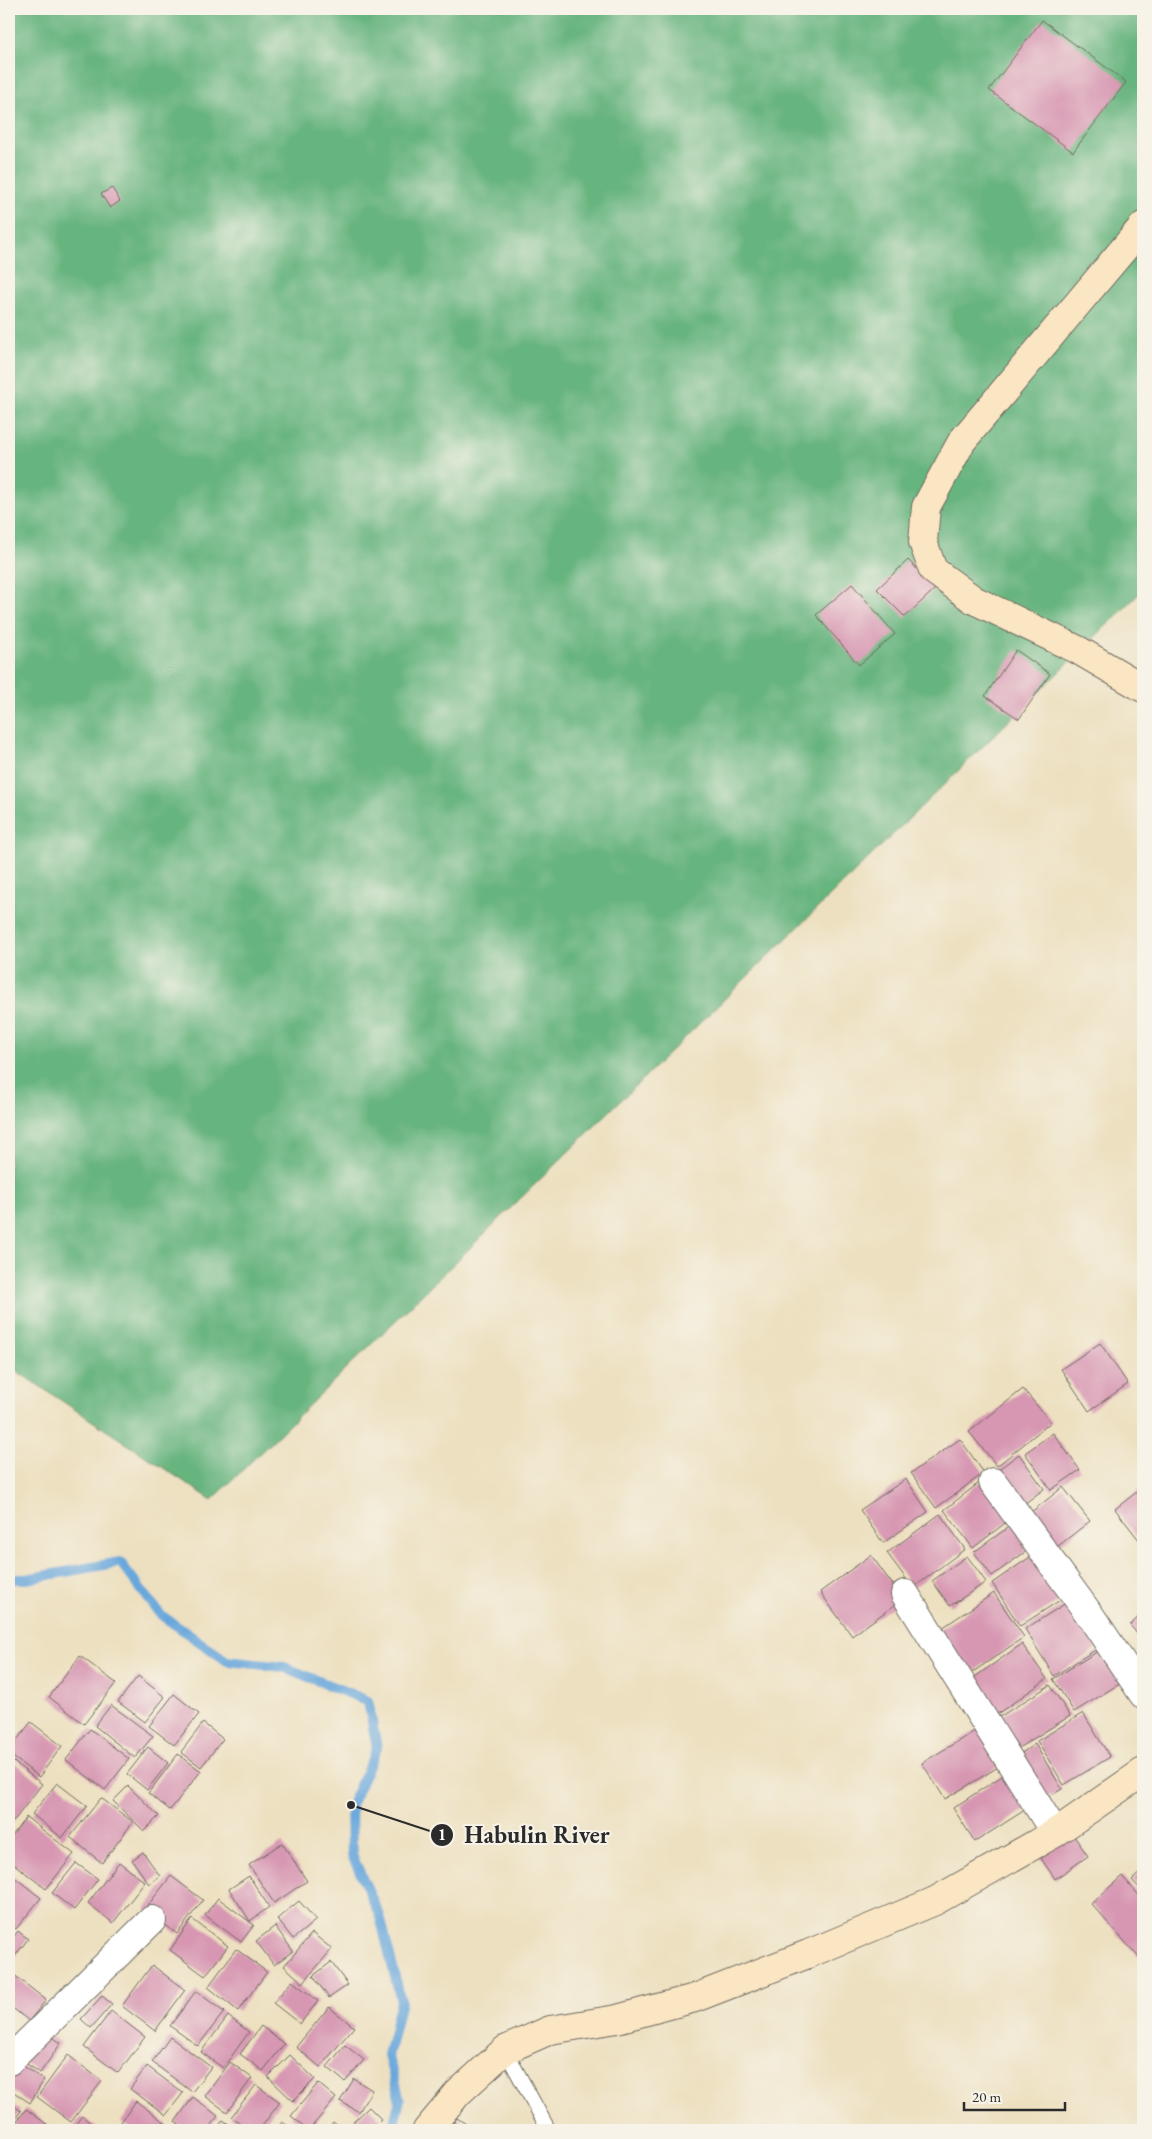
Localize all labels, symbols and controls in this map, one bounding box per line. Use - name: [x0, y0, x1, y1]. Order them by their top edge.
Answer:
- callout: Habulin River: [429, 1816, 620, 1855]
- text: Habulin River: [464, 1819, 610, 1850]
- text: 1: [438, 1825, 446, 1844]
- scale bar: [964, 2079, 1066, 2111]
- text: 20 m: [972, 2087, 1001, 2106]

